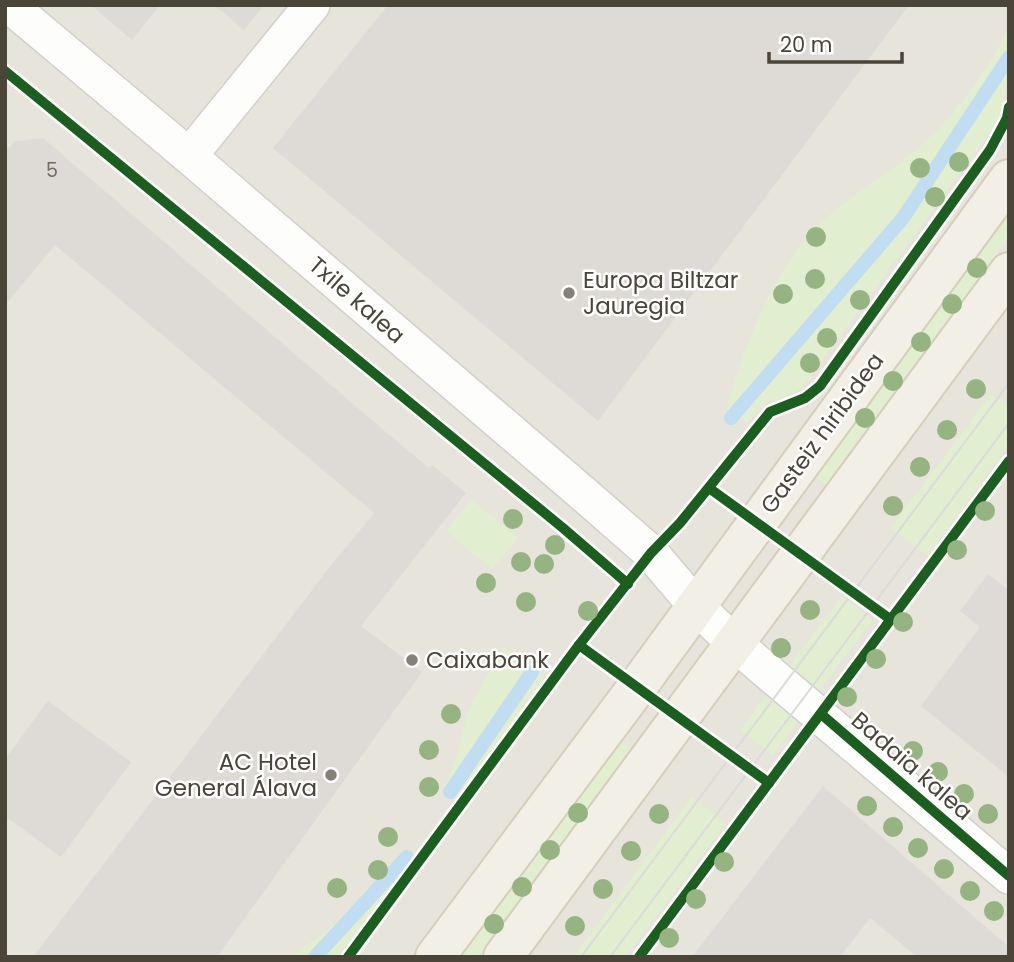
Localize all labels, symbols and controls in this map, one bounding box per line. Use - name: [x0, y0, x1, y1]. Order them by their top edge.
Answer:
- scale bar: [769, 21, 902, 65]
- text: 20 m: [780, 30, 833, 59]
- house number: 5: [46, 157, 58, 184]
- street label: Txile kalea: [302, 249, 412, 351]
- place label: Europa Biltzar Jauregia: [583, 264, 738, 322]
- marker: Europa Biltzar Jauregia: [561, 285, 577, 301]
- street label: Gasteiz hiribidea: [753, 346, 891, 520]
- place label: Caixabank: [426, 644, 549, 676]
- marker: Caixabank: [404, 652, 420, 668]
- street label: Badaia kalea: [845, 704, 979, 828]
- place label: AC Hotel General Álava: [155, 746, 317, 804]
- marker: AC Hotel General Álava: [323, 767, 339, 783]

